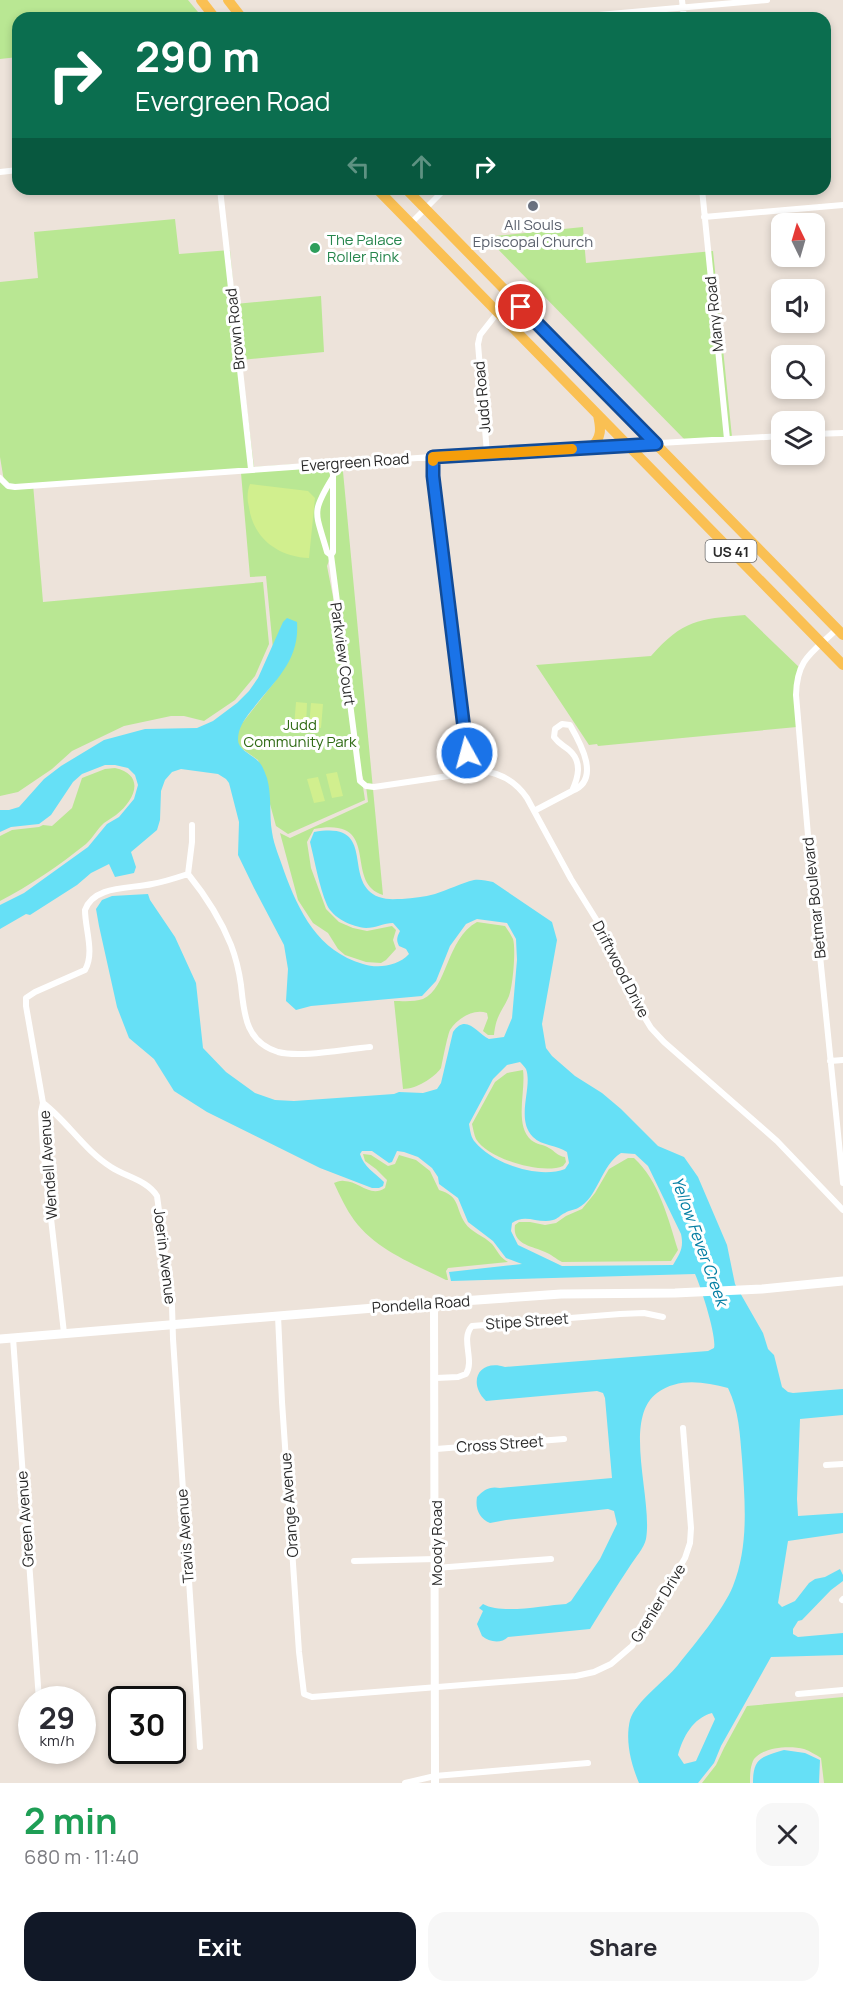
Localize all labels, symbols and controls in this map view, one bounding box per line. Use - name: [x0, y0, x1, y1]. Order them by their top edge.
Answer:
- text: 290 m: [135, 27, 260, 85]
- icon: right: [36, 36, 114, 114]
- text: Evergreen Road: [135, 82, 331, 119]
- icon: left: [342, 150, 375, 183]
- icon: ahead: [405, 150, 438, 183]
- icon: right: [468, 150, 501, 183]
- marker: All Souls Episcopal Church: [526, 199, 540, 213]
- north arrow: [771, 213, 825, 267]
- map controls: [771, 213, 825, 465]
- place label: All Souls Episcopal Church: [473, 214, 593, 252]
- place label: The Palace Roller Rink: [327, 229, 403, 267]
- marker: The Palace Roller Rink: [308, 241, 322, 255]
- street label: Many Road: [700, 275, 728, 353]
- button: sound: [771, 279, 825, 333]
- pin: [495, 281, 546, 332]
- street label: Brown Road: [220, 287, 250, 371]
- icon: arrive: [504, 290, 537, 323]
- button: search: [771, 345, 825, 399]
- street label: Judd Road: [468, 360, 496, 434]
- button: layers: [771, 411, 825, 465]
- street label: Evergreen Road: [300, 448, 410, 476]
- road number: US 41: [706, 540, 756, 562]
- street label: Parkview Court: [325, 601, 361, 707]
- park label: Judd Community Park: [244, 714, 357, 752]
- position arrow: [435, 721, 499, 785]
- street label: Betmar Boulevard: [797, 836, 831, 960]
- street label: Driftwood Drive: [588, 917, 655, 1021]
- street label: Wendell Avenue: [34, 1109, 62, 1220]
- water label: Yellow Fever Creek: [666, 1173, 734, 1310]
- street label: Joerin Avenue: [149, 1207, 181, 1306]
- street label: Pondella Road: [371, 1290, 471, 1318]
- street label: Stipe Street: [485, 1308, 569, 1334]
- street label: Cross Street: [456, 1430, 544, 1458]
- street label: Orange Avenue: [275, 1452, 303, 1558]
- street label: Green Avenue: [11, 1470, 39, 1568]
- street label: Travis Avenue: [171, 1488, 199, 1584]
- street label: Moody Road: [426, 1500, 447, 1586]
- street label: Grenier Drive: [626, 1559, 691, 1646]
- speed limit sign: 30: [108, 1686, 186, 1764]
- text: 29: [39, 1697, 75, 1738]
- text: km/h: [40, 1730, 74, 1751]
- text: 2 min: [24, 1796, 118, 1845]
- button: close: [756, 1803, 819, 1866]
- text: 680 m · 11:40: [24, 1843, 139, 1870]
- button: Exit: [24, 1912, 416, 1981]
- button: Share: [428, 1912, 819, 1981]

